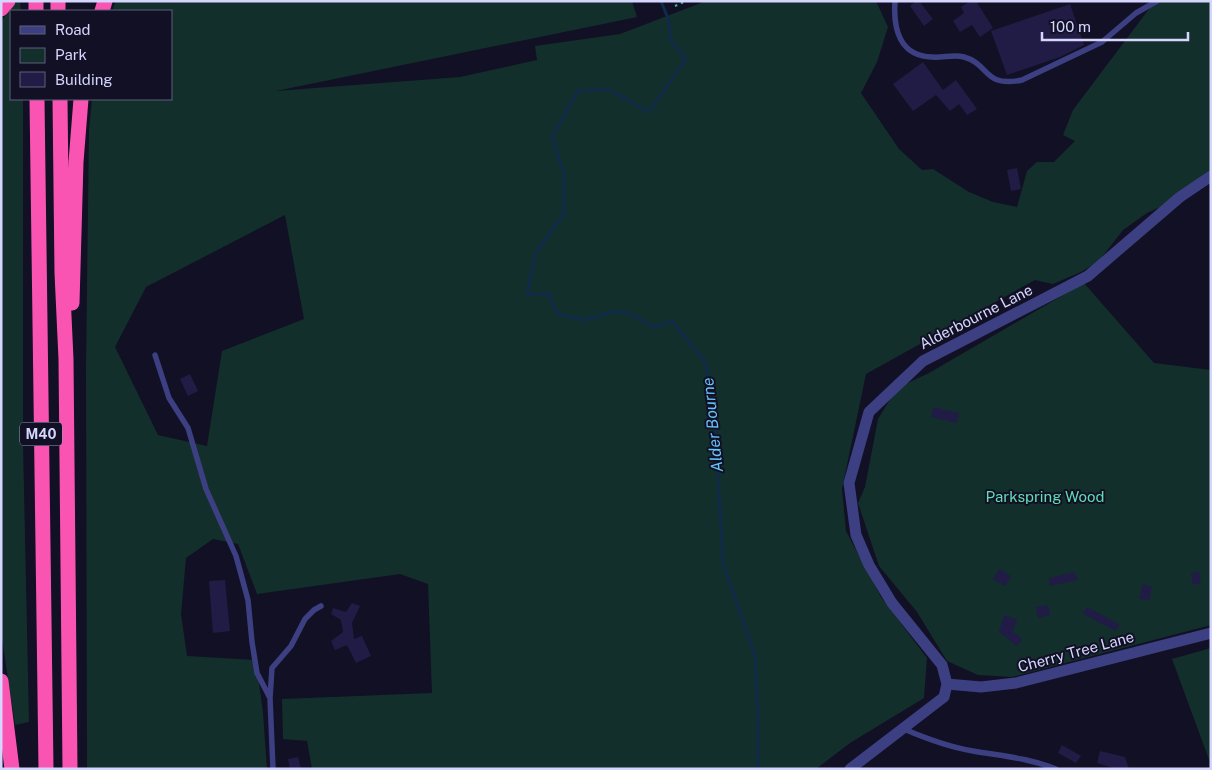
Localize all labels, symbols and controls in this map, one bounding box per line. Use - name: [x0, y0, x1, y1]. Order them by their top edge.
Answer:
- legend: [10, 10, 172, 100]
- scale bar: [1042, 10, 1188, 42]
- text: 100 m: [1050, 18, 1091, 35]
- text: Road: [55, 21, 91, 38]
- text: Park: [55, 46, 87, 63]
- text: Building: [55, 71, 113, 88]
- street label: Alderbourne Lane: [916, 281, 1035, 352]
- water label: Alder Bourne: [698, 376, 727, 473]
- road number: M40: [20, 422, 62, 446]
- park label: Parkspring Wood: [986, 488, 1104, 505]
- street label: Cherry Tree Lane: [1016, 628, 1136, 675]

